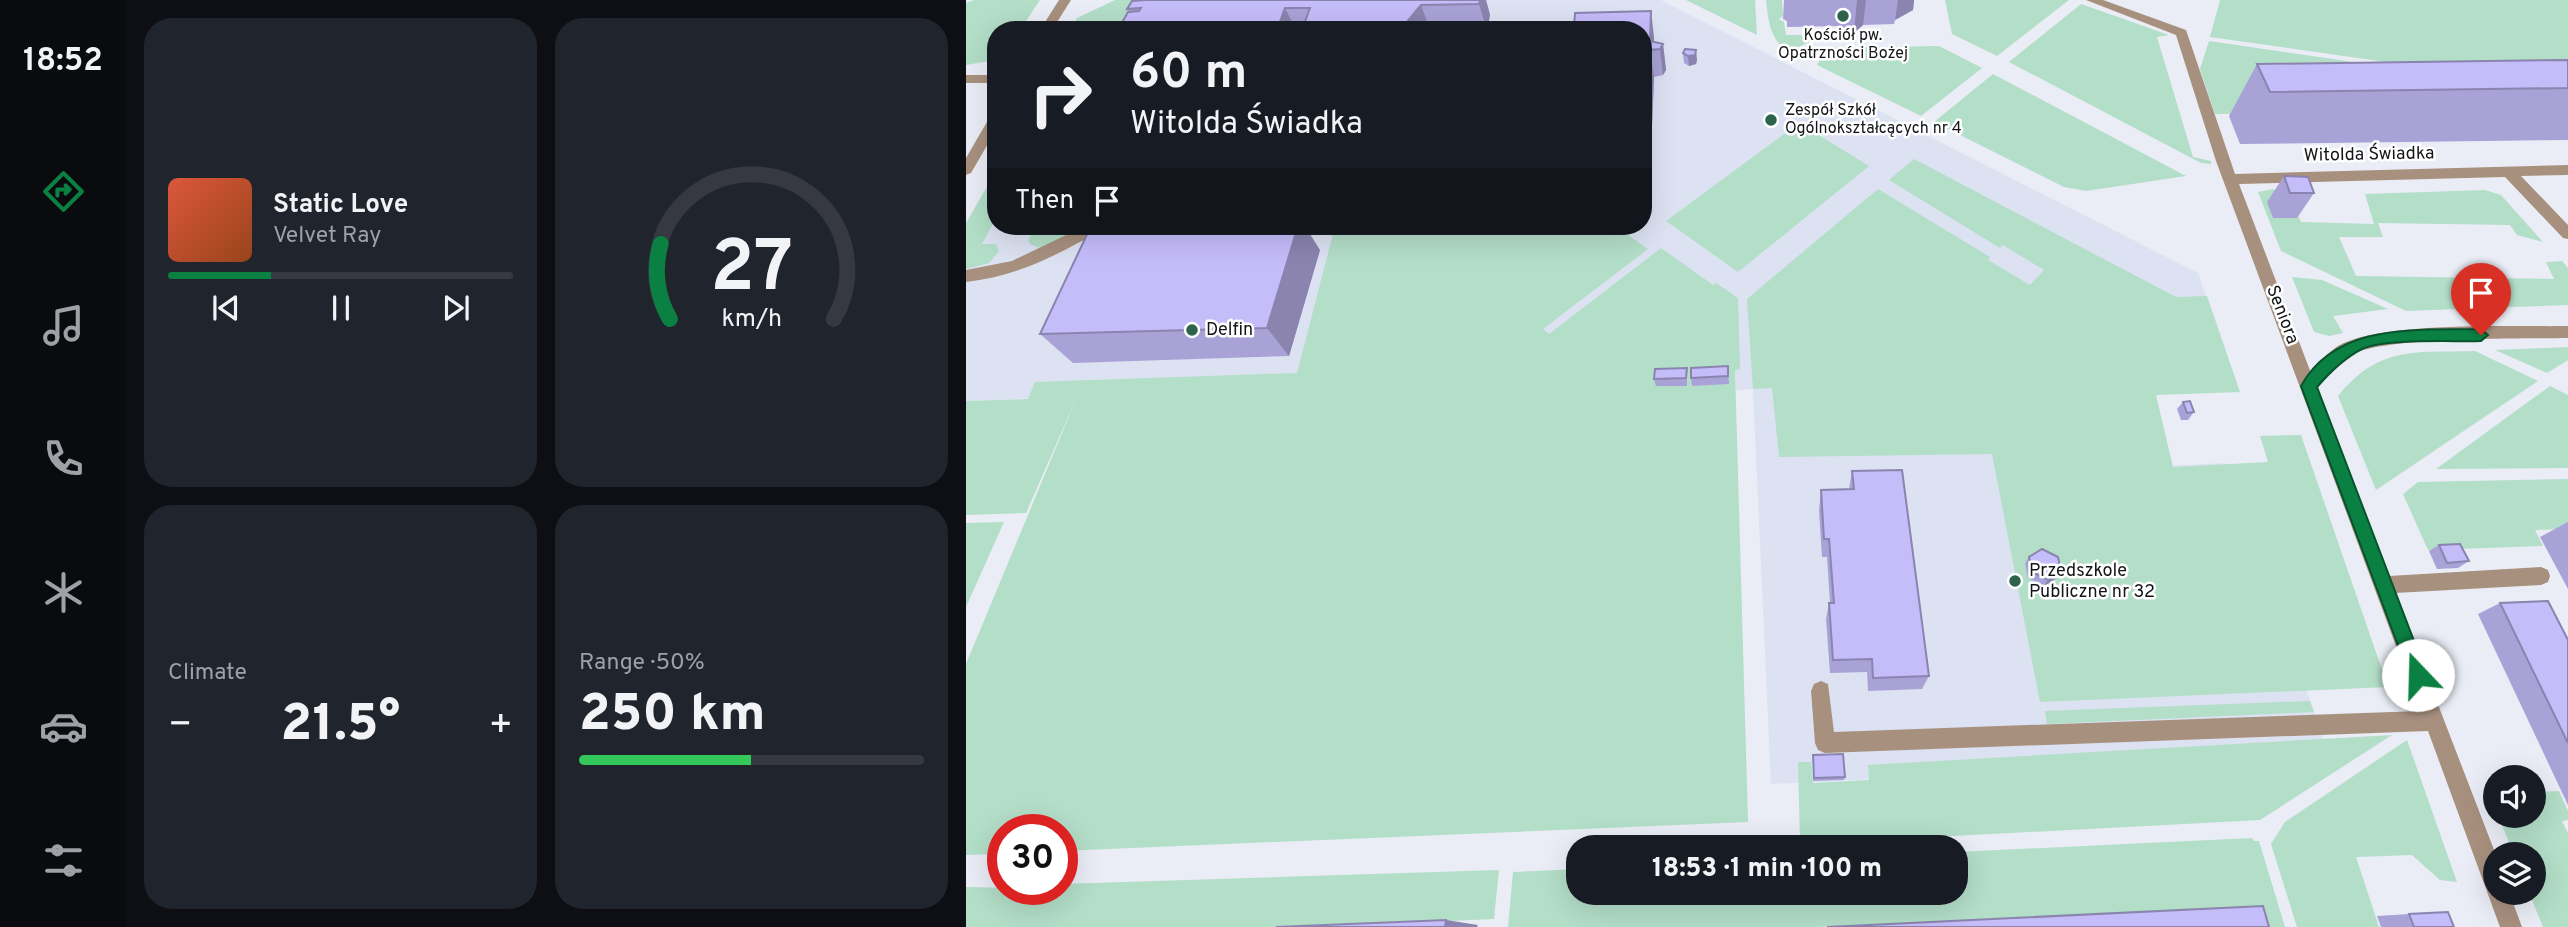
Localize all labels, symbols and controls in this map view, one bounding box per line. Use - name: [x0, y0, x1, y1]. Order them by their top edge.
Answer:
- marker: Kościół pw. Opatrzności Bożej: [1835, 8, 1851, 24]
- place label: Kościół pw. Opatrzności Bożej: [1778, 26, 1908, 64]
- text: 18:52: [23, 42, 103, 82]
- text: 60 m: [1130, 44, 1248, 106]
- icon: right: [1015, 49, 1106, 140]
- place label: Zespół Szkół Ogólnokształcących nr 4: [1785, 101, 1962, 139]
- text: Witolda Świadka: [1130, 105, 1363, 145]
- marker: Zespół Szkół Ogólnokształcących nr 4: [1763, 112, 1779, 128]
- street label: Witolda Świadka: [2303, 140, 2435, 168]
- icon: directions: [39, 167, 88, 216]
- icon: arrive: [1088, 182, 1126, 220]
- text: Then: [1015, 185, 1074, 218]
- text: Static Love: [273, 189, 408, 222]
- text: Velvet Ray: [273, 222, 381, 251]
- text: 27: [710, 225, 793, 317]
- pin: [2451, 263, 2511, 335]
- icon: arrive: [2462, 274, 2500, 312]
- street label: Seniora: [2260, 282, 2304, 348]
- icon: previous: [207, 289, 245, 327]
- icon: pause: [322, 289, 360, 327]
- icon: next: [437, 289, 475, 327]
- icon: music: [39, 301, 88, 350]
- text: km/h: [721, 304, 782, 336]
- place label: Delfin: [1206, 319, 1253, 342]
- marker: Delfin: [1184, 322, 1200, 338]
- icon: phone: [39, 434, 88, 483]
- place label: Przedszkole Publiczne nr 32: [2029, 560, 2155, 604]
- icon: climate: [39, 568, 88, 617]
- marker: Przedszkole Publiczne nr 32: [2007, 573, 2023, 589]
- position arrow: [2381, 638, 2455, 712]
- text: Range · 50%: [579, 649, 705, 678]
- text: Climate: [168, 659, 247, 688]
- text: 250 km: [579, 683, 766, 749]
- text: 21.5°: [281, 693, 400, 759]
- icon: car: [39, 702, 88, 751]
- text: −: [168, 702, 193, 751]
- text: +: [488, 702, 513, 751]
- map controls: [2483, 765, 2546, 905]
- button: sound: [2483, 765, 2546, 828]
- speed limit sign: 30: [987, 814, 1078, 905]
- icon: filters: [39, 836, 88, 885]
- button: layers: [2483, 842, 2546, 905]
- text: 18:53 · 1 min · 100 m: [1652, 853, 1882, 886]

